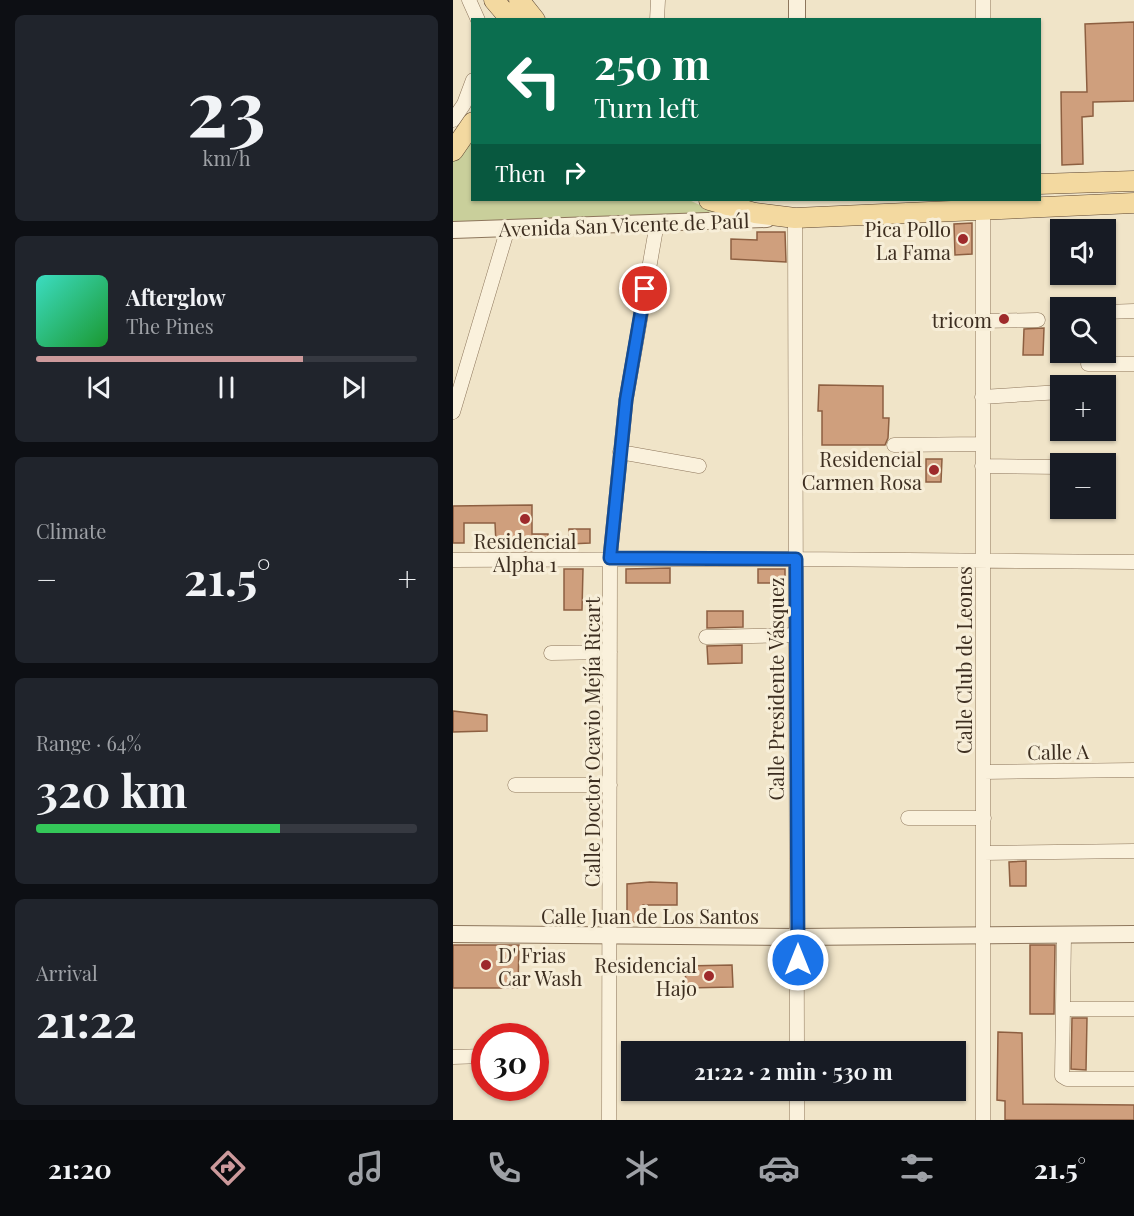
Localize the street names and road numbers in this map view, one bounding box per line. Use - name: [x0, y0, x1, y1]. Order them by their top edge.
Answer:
- street label: Avenida San Vicente de Paúl: [497, 206, 750, 242]
- street label: Calle Club de Leones: [950, 566, 977, 754]
- street label: Calle Presidente Vásquez: [762, 577, 789, 801]
- street label: Calle Doctor Ocavio Mejía Ricart: [578, 596, 605, 887]
- street label: Calle A: [1027, 737, 1090, 765]
- street label: Calle Juan de Los Santos: [541, 902, 759, 929]

